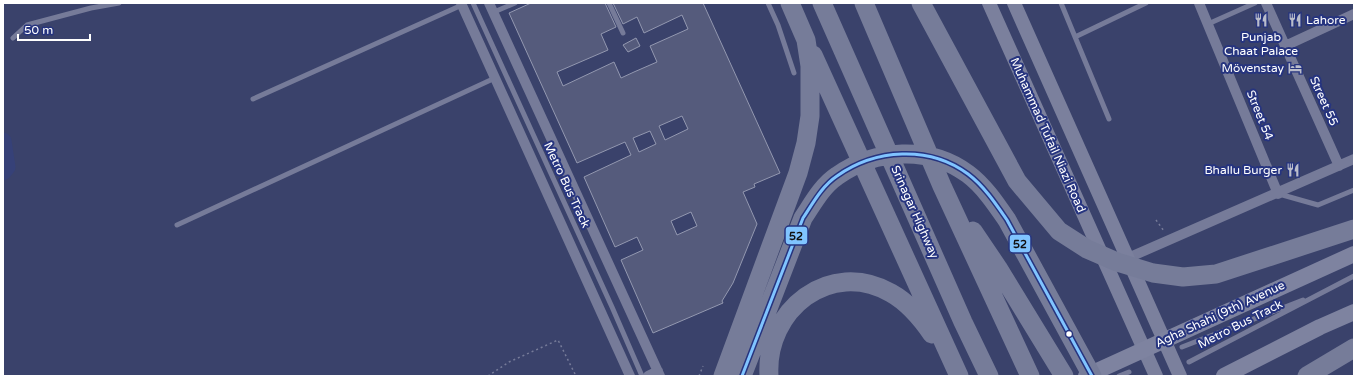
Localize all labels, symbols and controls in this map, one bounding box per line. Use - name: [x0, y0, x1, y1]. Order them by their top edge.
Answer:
- restaurant icon: Punjab Chaat Palace: [1253, 12, 1269, 28]
- restaurant icon: Lahore: [1287, 12, 1303, 28]
- place label: Lahore: [1306, 13, 1346, 27]
- scale bar: [18, 16, 90, 42]
- text: 50 m: [24, 23, 53, 37]
- place label: Punjab Chaat Palace: [1224, 30, 1298, 58]
- street label: Muhammad Tufail Niazi Road: [1007, 55, 1089, 215]
- hotel icon: Mövenstay: [1287, 60, 1303, 76]
- place label: Mövenstay: [1222, 61, 1285, 75]
- street label: Street 55: [1307, 74, 1341, 128]
- street label: Street 54: [1244, 88, 1276, 142]
- street label: Metro Bus Track: [541, 140, 593, 230]
- restaurant icon: Bhallu Burger: [1285, 162, 1301, 178]
- street label: Srinagar Highway: [888, 163, 942, 261]
- place label: Bhallu Burger: [1204, 163, 1282, 177]
- line badge: 52: [785, 226, 808, 245]
- text: 52: [789, 230, 803, 243]
- line badge: 52: [1009, 234, 1031, 253]
- text: 52: [1013, 238, 1027, 251]
- street label: Agha Shahi (9th) Avenue: [1153, 278, 1287, 350]
- street label: Metro Bus Track: [1195, 296, 1285, 351]
- unlabelled marker: [1064, 329, 1074, 339]

